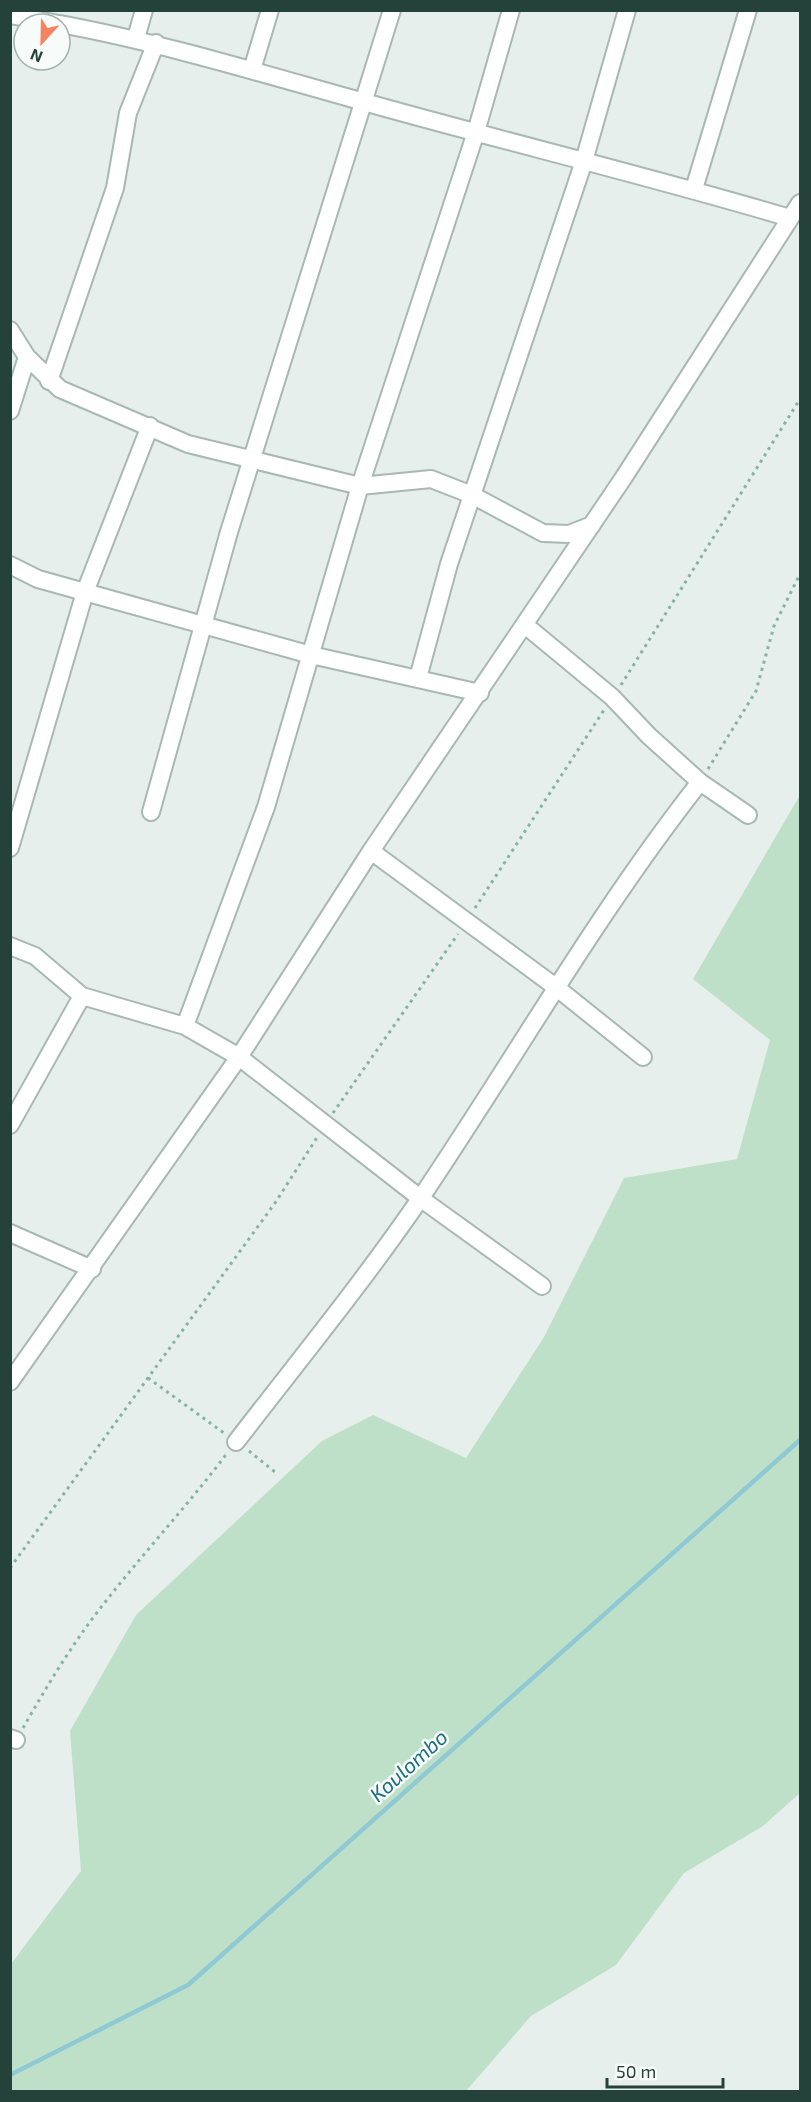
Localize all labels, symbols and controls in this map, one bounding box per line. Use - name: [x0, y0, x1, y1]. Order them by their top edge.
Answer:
- north arrow: [12, 12, 72, 72]
- text: N: [27, 45, 45, 67]
- water label: Koulombo: [364, 1723, 452, 1806]
- scale bar: [607, 2051, 722, 2089]
- text: 50 m: [616, 2060, 656, 2082]

